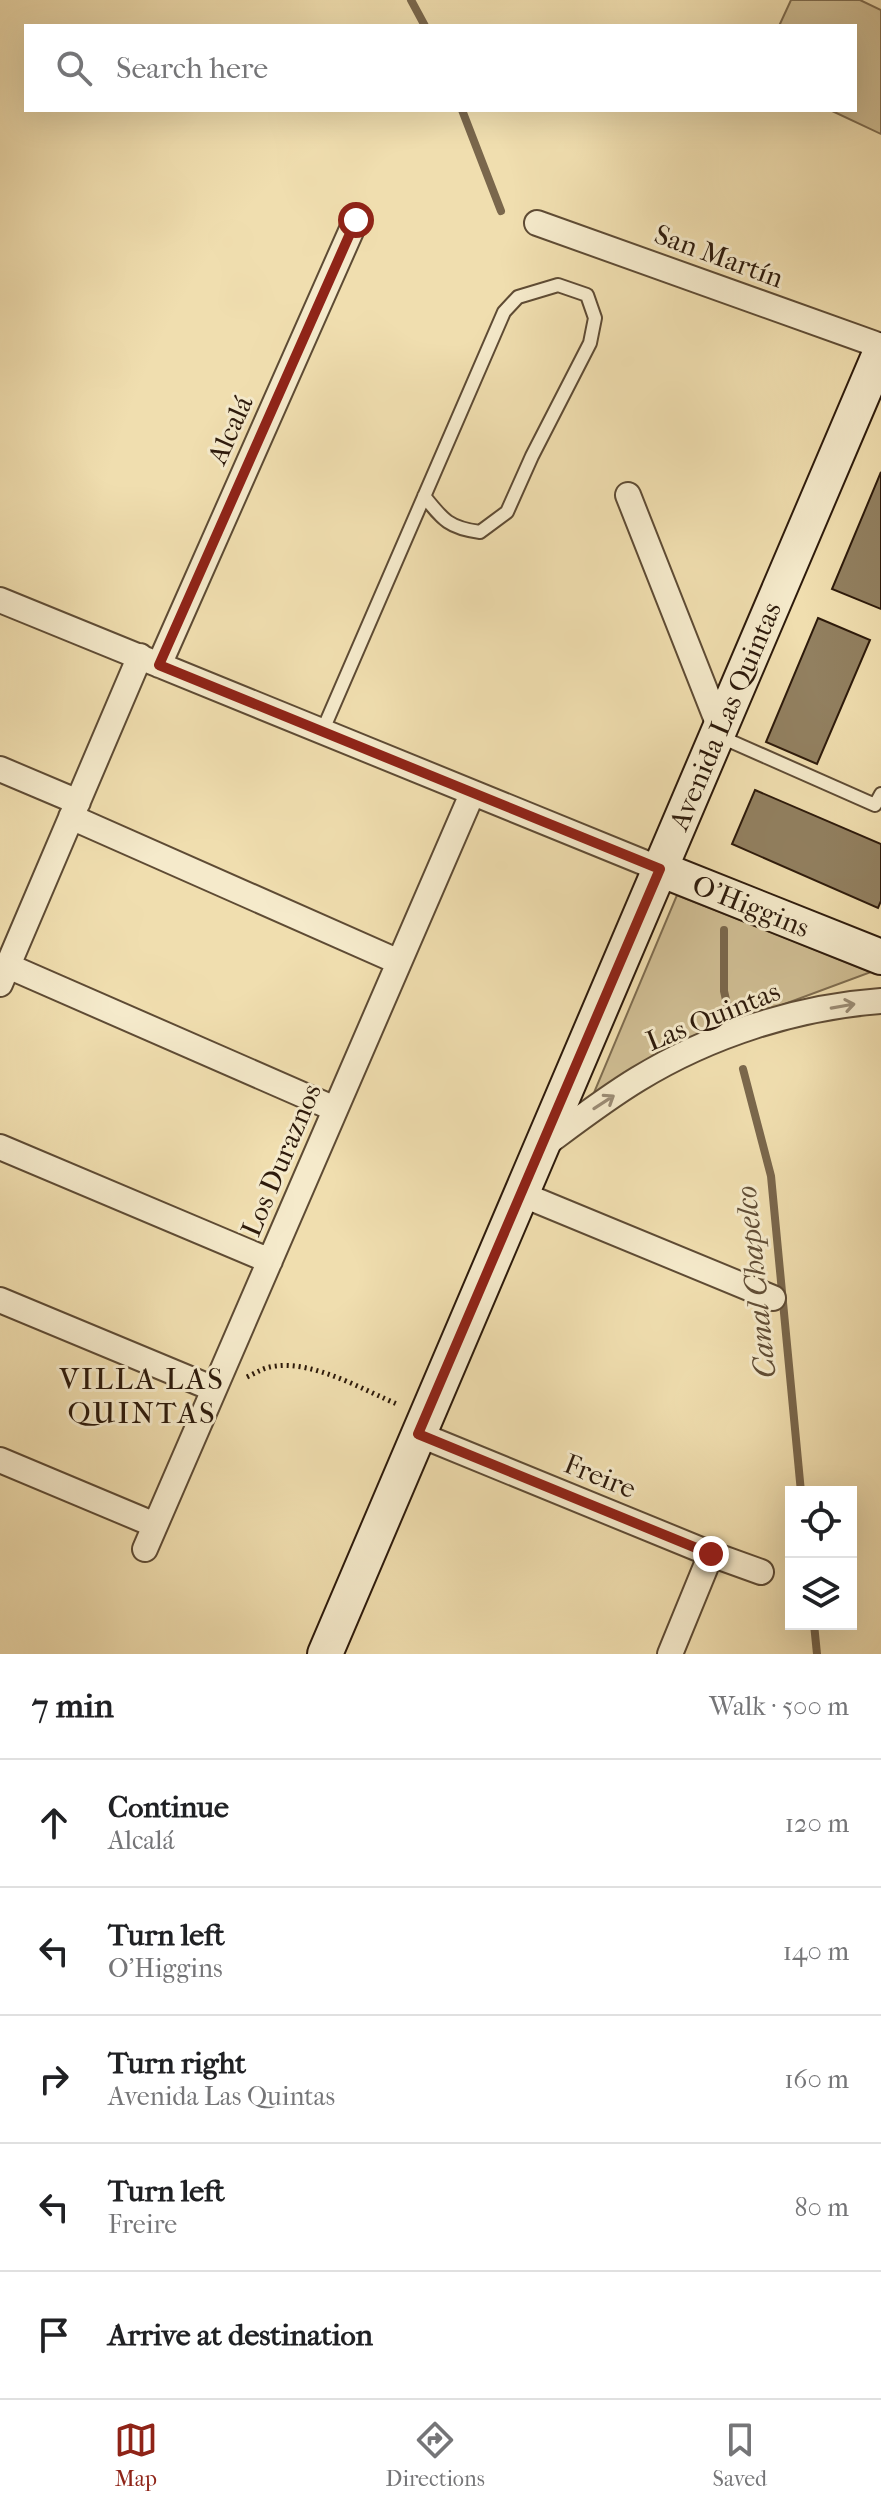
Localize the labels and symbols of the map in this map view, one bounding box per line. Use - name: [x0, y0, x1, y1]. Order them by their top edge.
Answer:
- route start: [338, 202, 374, 238]
- street label: San Martín: [650, 217, 788, 295]
- street label: Alcalá: [200, 390, 260, 470]
- street label: Avenida Las Quintas: [662, 597, 788, 836]
- street label: O'Higgins: [688, 868, 814, 944]
- street label: Las Quintas: [641, 974, 785, 1058]
- one-way arrow: [830, 997, 855, 1012]
- street label: Los Duraznos: [234, 1079, 328, 1241]
- one-way arrow: [592, 1093, 614, 1110]
- water label: Canal Chapelco: [728, 1184, 784, 1380]
- district label: VILLA LAS QUINTAS: [58, 1362, 225, 1431]
- street label: Freire: [559, 1447, 641, 1505]
- route end: [693, 1536, 729, 1572]

